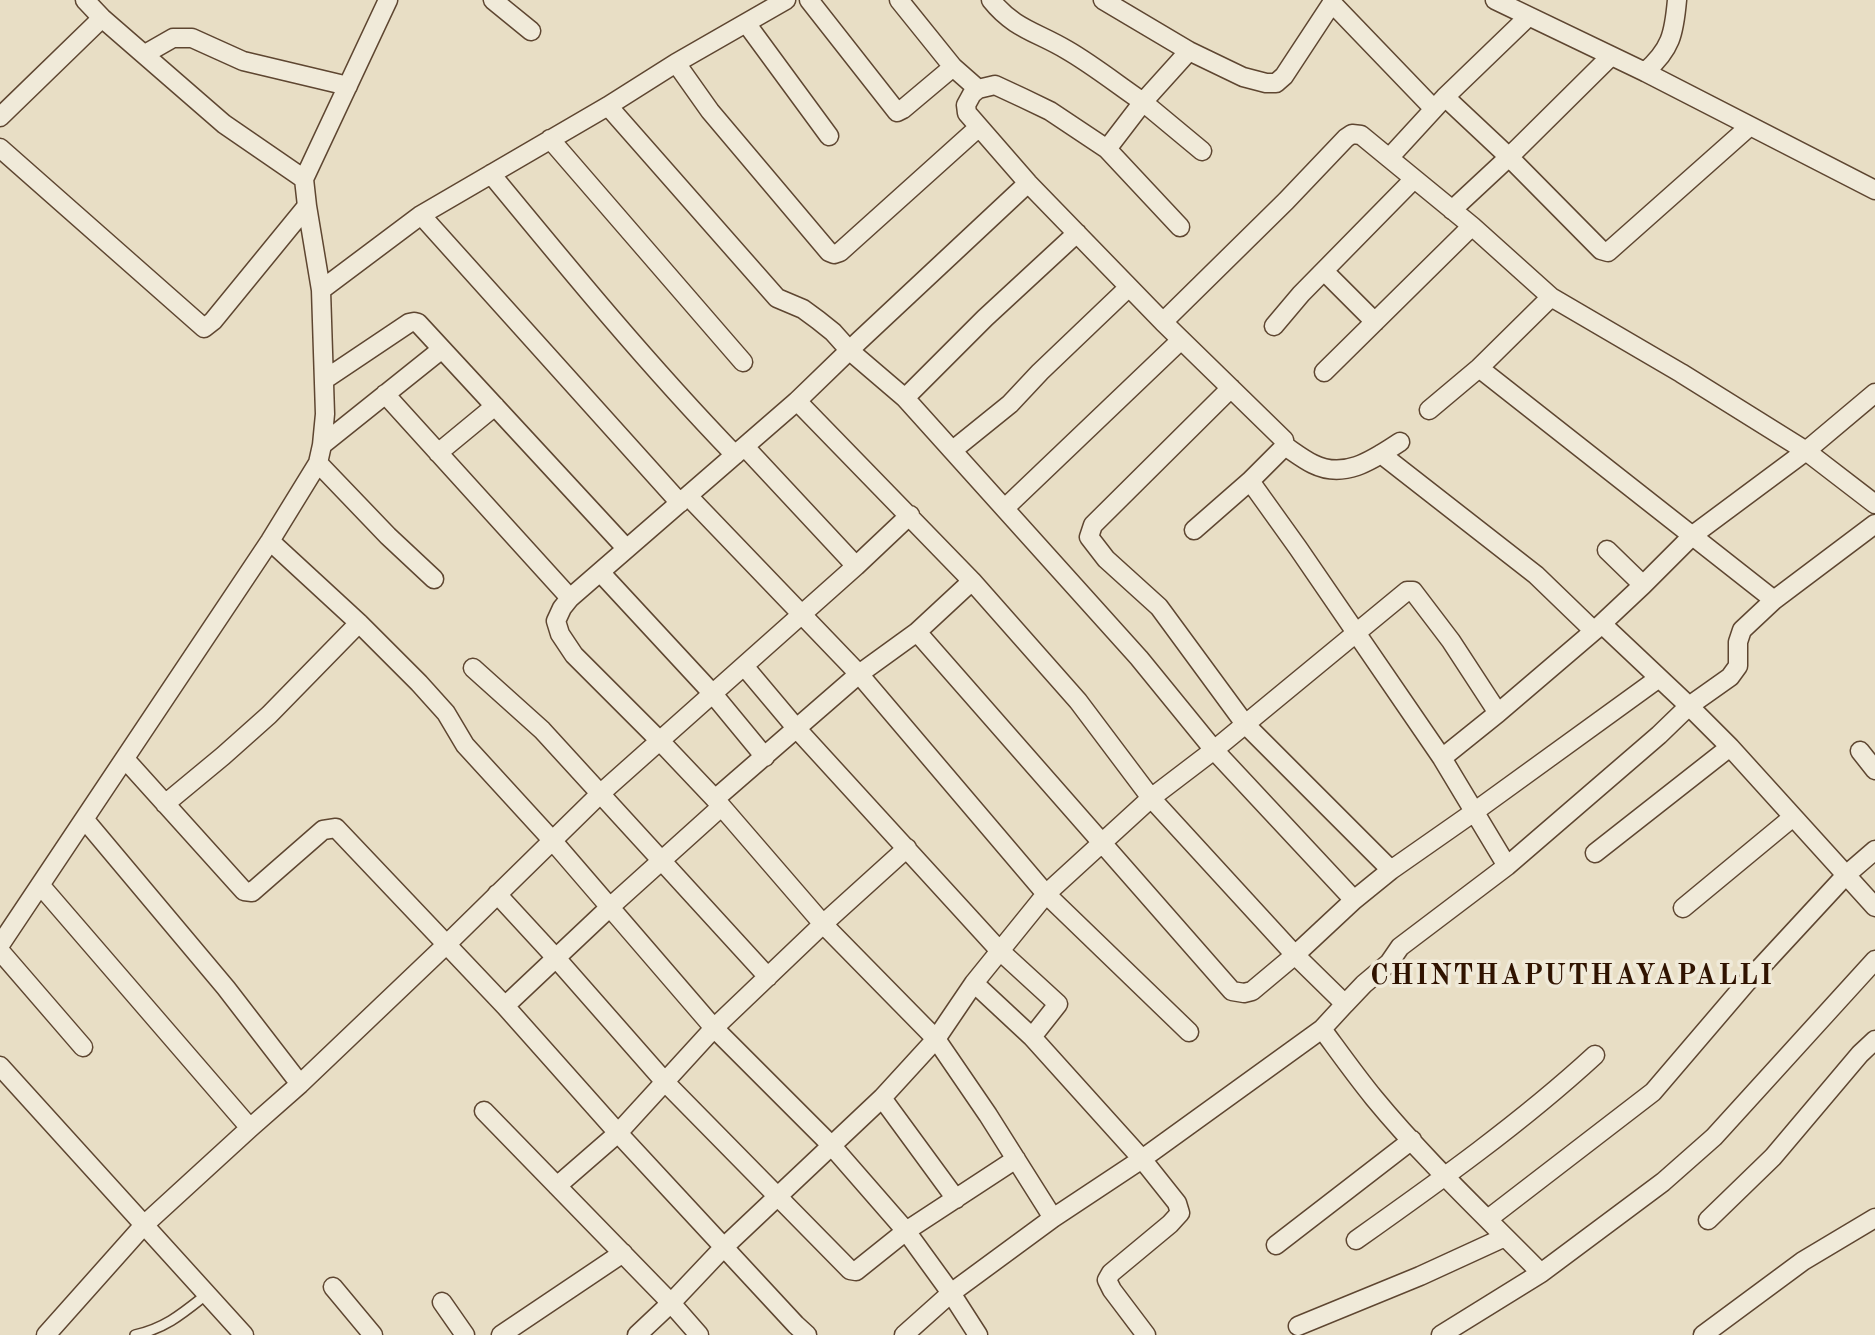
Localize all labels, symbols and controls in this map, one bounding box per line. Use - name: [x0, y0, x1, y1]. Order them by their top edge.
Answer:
- district label: CHINTHAPUTHAYAPALLI: [1372, 960, 1772, 994]

